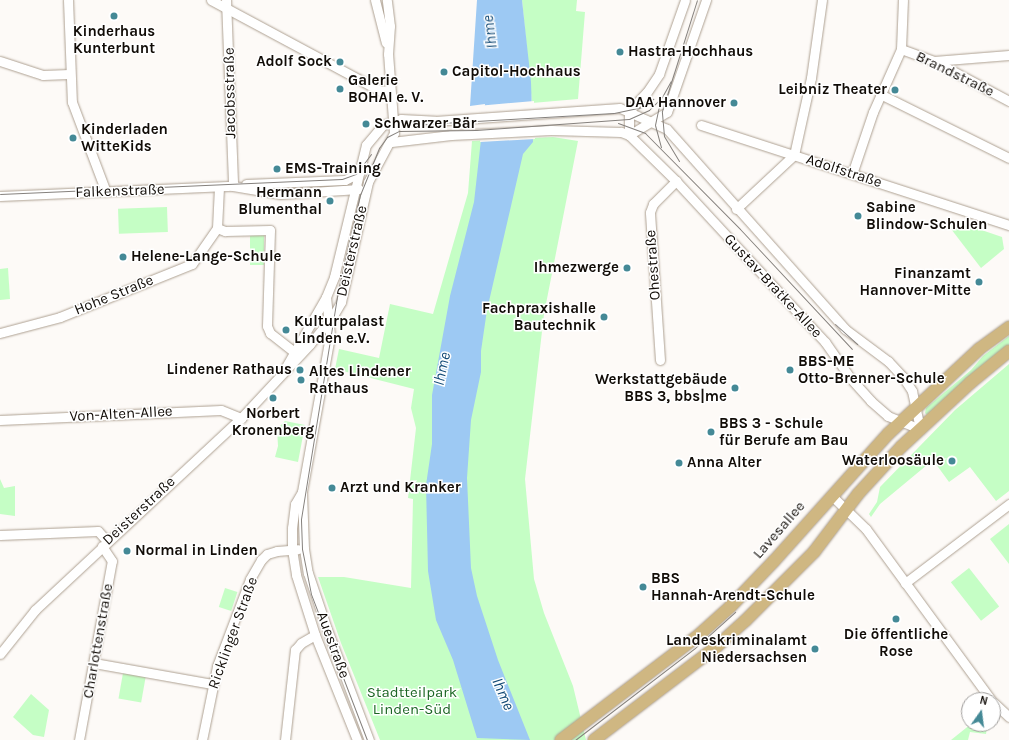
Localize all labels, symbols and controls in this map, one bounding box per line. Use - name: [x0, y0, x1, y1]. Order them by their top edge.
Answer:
- marker: Kinderhaus Kunterbunt: [109, 11, 119, 21]
- water label: Ihme: [478, 14, 502, 50]
- place label: Kinderhaus Kunterbunt: [73, 22, 155, 57]
- place label: Hastra-Hochhaus: [628, 43, 753, 61]
- street label: Jacobsstraße: [220, 47, 240, 139]
- marker: Hastra-Hochhaus: [615, 47, 625, 57]
- street label: Brandstraße: [913, 47, 997, 101]
- place label: Adolf Sock: [256, 53, 332, 71]
- marker: Adolf Sock: [335, 57, 345, 67]
- place label: Capitol-Hochhaus: [452, 63, 581, 81]
- marker: Capitol-Hochhaus: [439, 67, 449, 77]
- place label: Galerie BOHAI e. V.: [348, 71, 424, 106]
- place label: Leibniz Theater: [778, 81, 887, 99]
- marker: Galerie BOHAI e. V.: [335, 84, 345, 94]
- marker: Leibniz Theater: [890, 85, 900, 95]
- place label: DAA Hannover: [625, 94, 726, 112]
- marker: DAA Hannover: [729, 98, 739, 108]
- place label: Schwarzer Bär: [374, 115, 476, 133]
- marker: Schwarzer Bär: [361, 119, 371, 129]
- place label: Kinderladen WitteKids: [81, 120, 168, 155]
- marker: Kinderladen WitteKids: [68, 133, 78, 143]
- street label: Adolfstraße: [804, 150, 884, 192]
- place label: EMS-Training: [285, 160, 381, 178]
- marker: EMS-Training: [272, 164, 282, 174]
- street label: Falkenstraße: [75, 180, 165, 202]
- place label: Hermann Blumenthal: [238, 183, 322, 218]
- marker: Hermann Blumenthal: [325, 196, 335, 206]
- place label: Sabine Blindow-Schulen: [866, 198, 987, 233]
- street label: Deisterstraße: [333, 204, 371, 298]
- marker: Sabine Blindow-Schulen: [853, 211, 863, 221]
- street label: Ohestraße: [642, 229, 664, 301]
- street label: Gustav-Bratke-Allee: [720, 230, 826, 342]
- place label: Helene-Lange-Schule: [131, 248, 282, 266]
- marker: Helene-Lange-Schule: [118, 252, 128, 262]
- place label: Ihmezwerge: [534, 259, 619, 277]
- marker: Ihmezwerge: [622, 263, 632, 273]
- place label: Finanzamt Hannover-Mitte: [859, 264, 971, 299]
- street label: Hohe Straße: [72, 271, 156, 319]
- marker: Finanzamt Hannover-Mitte: [974, 277, 984, 287]
- place label: Fachpraxishalle Bautechnik: [482, 299, 596, 334]
- place label: Kulturpalast Linden e.V.: [294, 312, 384, 347]
- marker: Fachpraxishalle Bautechnik: [599, 312, 609, 322]
- marker: Kulturpalast Linden e.V.: [281, 325, 291, 335]
- water label: Ihme: [429, 351, 455, 387]
- place label: BBS-ME Otto-Brenner-Schule: [798, 352, 945, 387]
- place label: Lindener Rathaus: [166, 361, 292, 379]
- place label: Altes Lindener Rathaus: [309, 362, 411, 397]
- marker: Lindener Rathaus: [295, 365, 305, 375]
- marker: BBS-ME Otto-Brenner-Schule: [785, 365, 795, 375]
- place label: Werkstattgebäude BBS 3, bbs|me: [595, 370, 727, 405]
- marker: Altes Lindener Rathaus: [296, 375, 306, 385]
- marker: Werkstattgebäude BBS 3, bbs|me: [730, 383, 740, 393]
- marker: Norbert Kronenberg: [268, 393, 278, 403]
- street label: Von-Alten-Allee: [69, 402, 173, 426]
- place label: Norbert Kronenberg: [232, 404, 314, 439]
- place label: BBS 3 - Schule für Berufe am Bau: [719, 414, 849, 449]
- marker: BBS 3 - Schule für Berufe am Bau: [706, 427, 716, 437]
- place label: Waterloosäule: [842, 452, 944, 470]
- place label: Anna Alter: [687, 454, 761, 472]
- marker: Waterloosäule: [947, 456, 957, 466]
- marker: Anna Alter: [674, 458, 684, 468]
- street label: Deisterstraße: [99, 473, 179, 549]
- place label: Arzt und Kranker: [340, 479, 461, 497]
- marker: Arzt und Kranker: [327, 483, 337, 493]
- street label: Lavesallee: [749, 498, 809, 562]
- place label: Normal in Linden: [135, 542, 258, 560]
- marker: Normal in Linden: [122, 546, 132, 556]
- place label: BBS Hannah-Arendt-Schule: [651, 569, 815, 604]
- street label: Ricklinger Straße: [204, 574, 262, 692]
- street label: Charlottenstraße: [79, 582, 117, 700]
- marker: BBS Hannah-Arendt-Schule: [638, 582, 648, 592]
- street label: Auestraße: [313, 609, 353, 681]
- marker: Die öffentliche Rose: [891, 614, 901, 624]
- place label: Die öffentliche Rose: [844, 625, 948, 660]
- place label: Landeskriminalamt Niedersachsen: [666, 631, 807, 666]
- marker: Landeskriminalamt Niedersachsen: [810, 644, 820, 654]
- water label: Ihme: [488, 675, 518, 713]
- park label: Stadtteilpark Linden-Süd: [367, 683, 457, 718]
- north arrow: [961, 692, 1001, 732]
- text: N: [978, 694, 989, 708]

